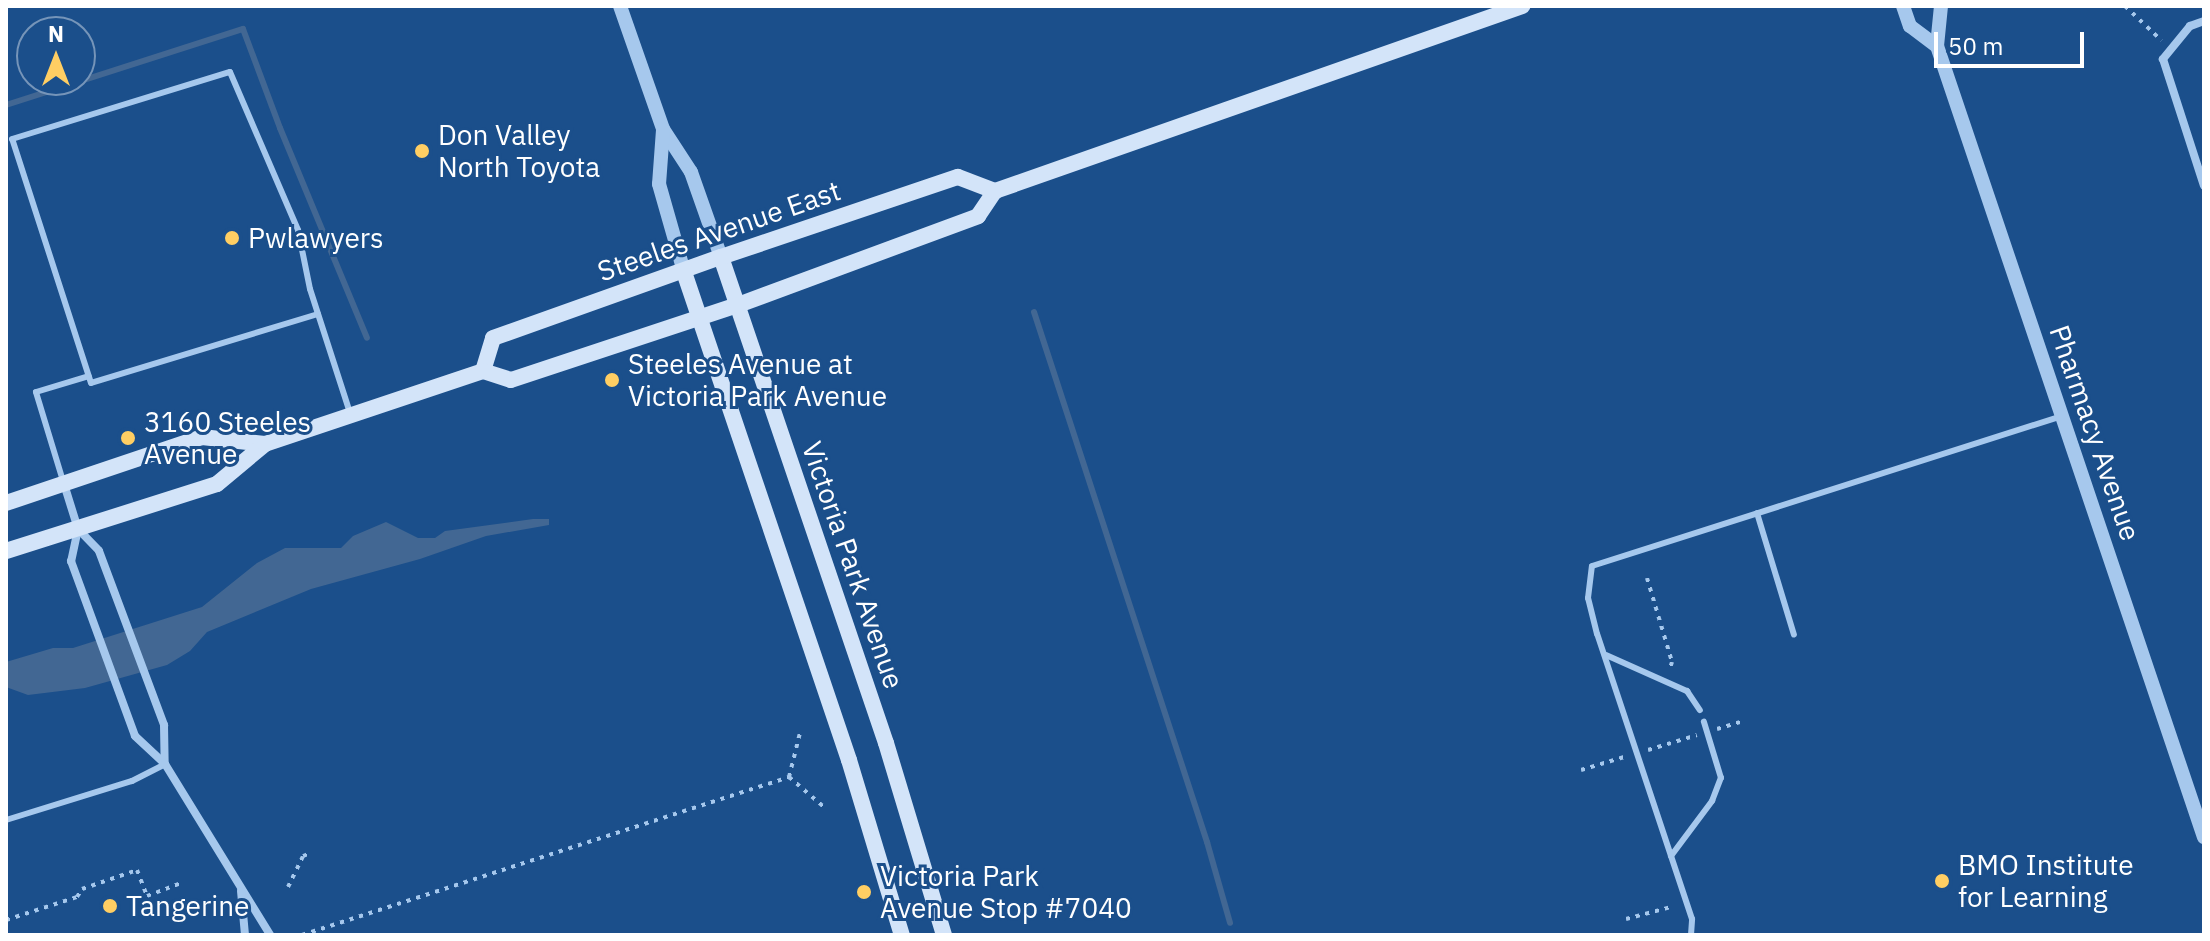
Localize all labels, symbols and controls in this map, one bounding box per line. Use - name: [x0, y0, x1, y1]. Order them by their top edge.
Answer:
- north arrow: [16, 16, 96, 96]
- scale bar: [1938, 16, 2088, 66]
- text: N: [48, 19, 64, 48]
- text: 50 m: [1948, 30, 2003, 62]
- place label: Don Valley North Toyota: [438, 118, 600, 184]
- marker: Don Valley North Toyota: [413, 142, 431, 160]
- street label: Steeles Avenue East: [593, 174, 845, 288]
- place label: Pwlawyers: [248, 221, 384, 255]
- marker: Pwlawyers: [223, 229, 241, 247]
- street label: Pharmacy Avenue: [2042, 321, 2148, 545]
- place label: Steeles Avenue at Victoria Park Avenue: [628, 347, 887, 413]
- marker: Steeles Avenue at Victoria Park Avenue: [603, 371, 621, 389]
- place label: 3160 Steeles Avenue: [144, 405, 311, 471]
- marker: 3160 Steeles Avenue: [119, 429, 137, 447]
- street label: Victoria Park Avenue: [795, 437, 911, 693]
- place label: BMO Institute for Learning: [1958, 848, 2134, 914]
- place label: Victoria Park Avenue Stop #7040: [880, 859, 1132, 925]
- marker: BMO Institute for Learning: [1933, 872, 1951, 890]
- marker: Victoria Park Avenue Stop #7040: [855, 883, 873, 901]
- place label: Tangerine: [126, 889, 249, 923]
- marker: Tangerine: [101, 897, 119, 915]

